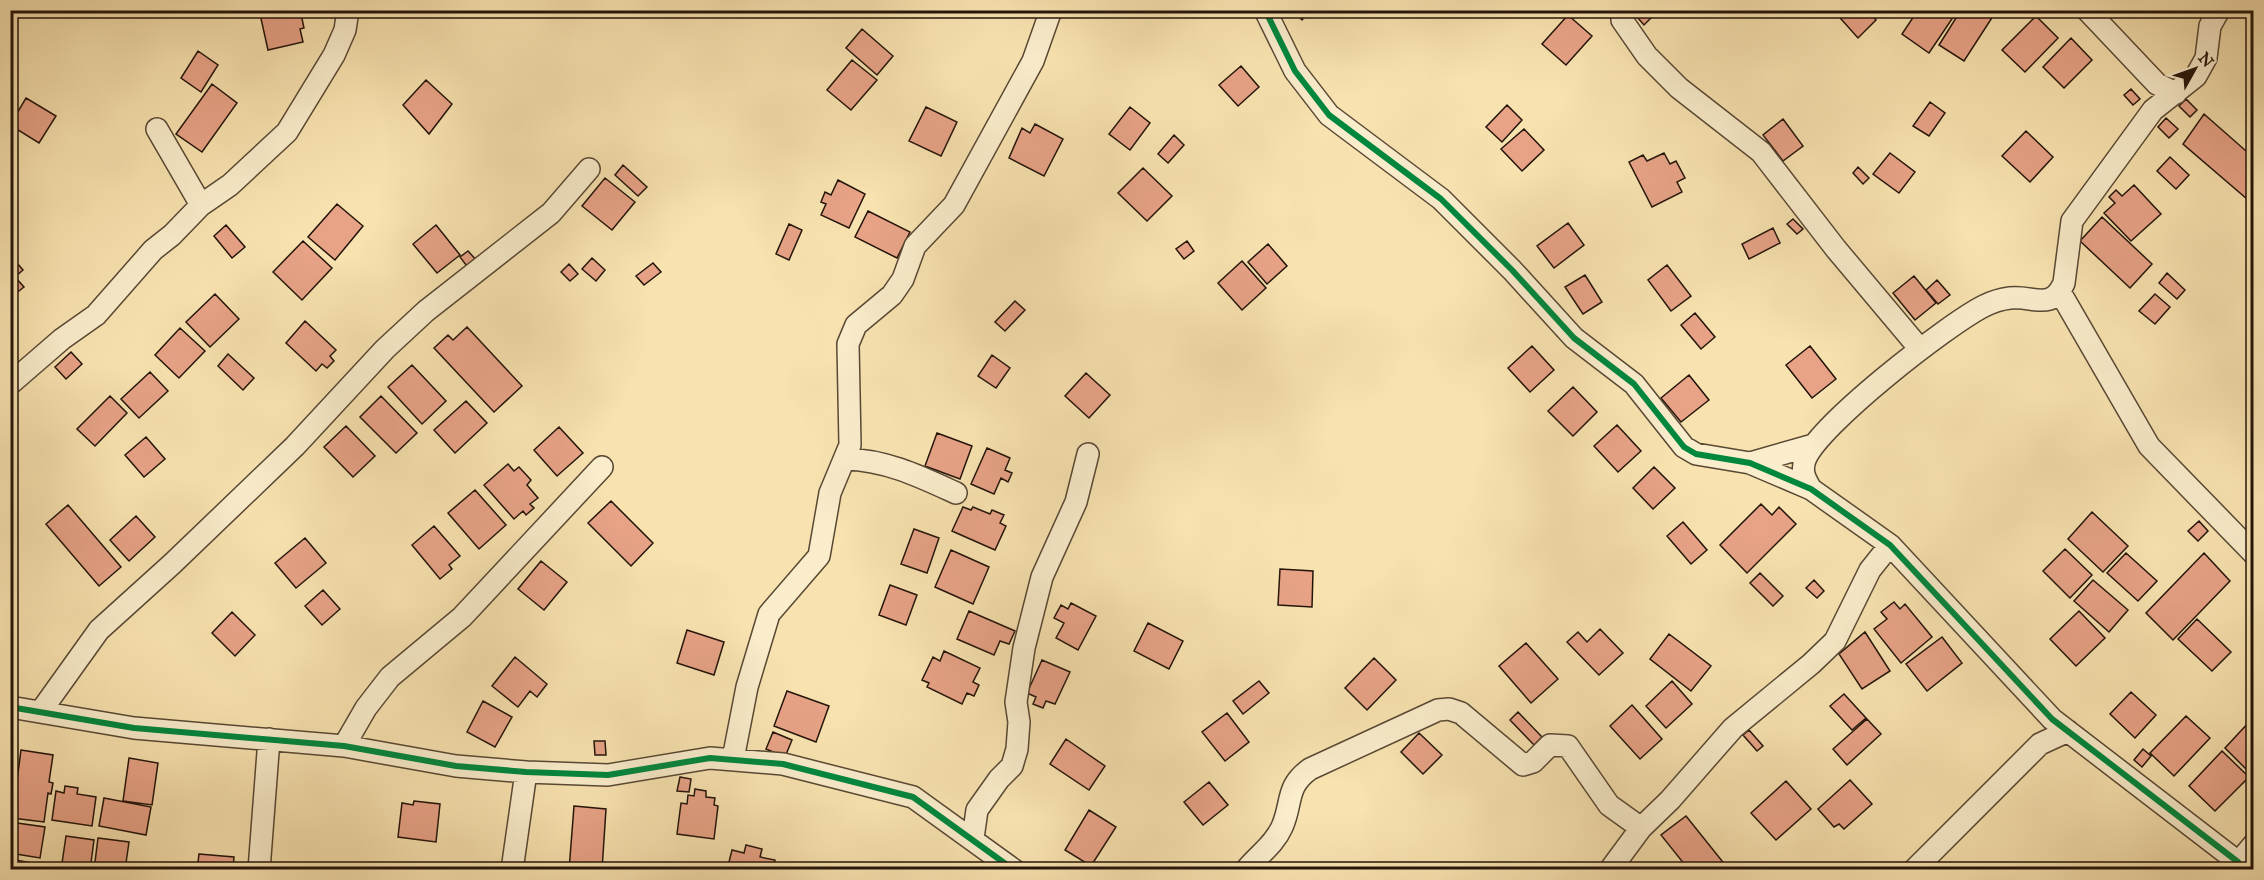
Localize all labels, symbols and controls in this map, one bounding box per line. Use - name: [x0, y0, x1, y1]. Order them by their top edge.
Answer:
- north arrow: [2165, 39, 2225, 99]
- text: N: [2194, 48, 2218, 71]

